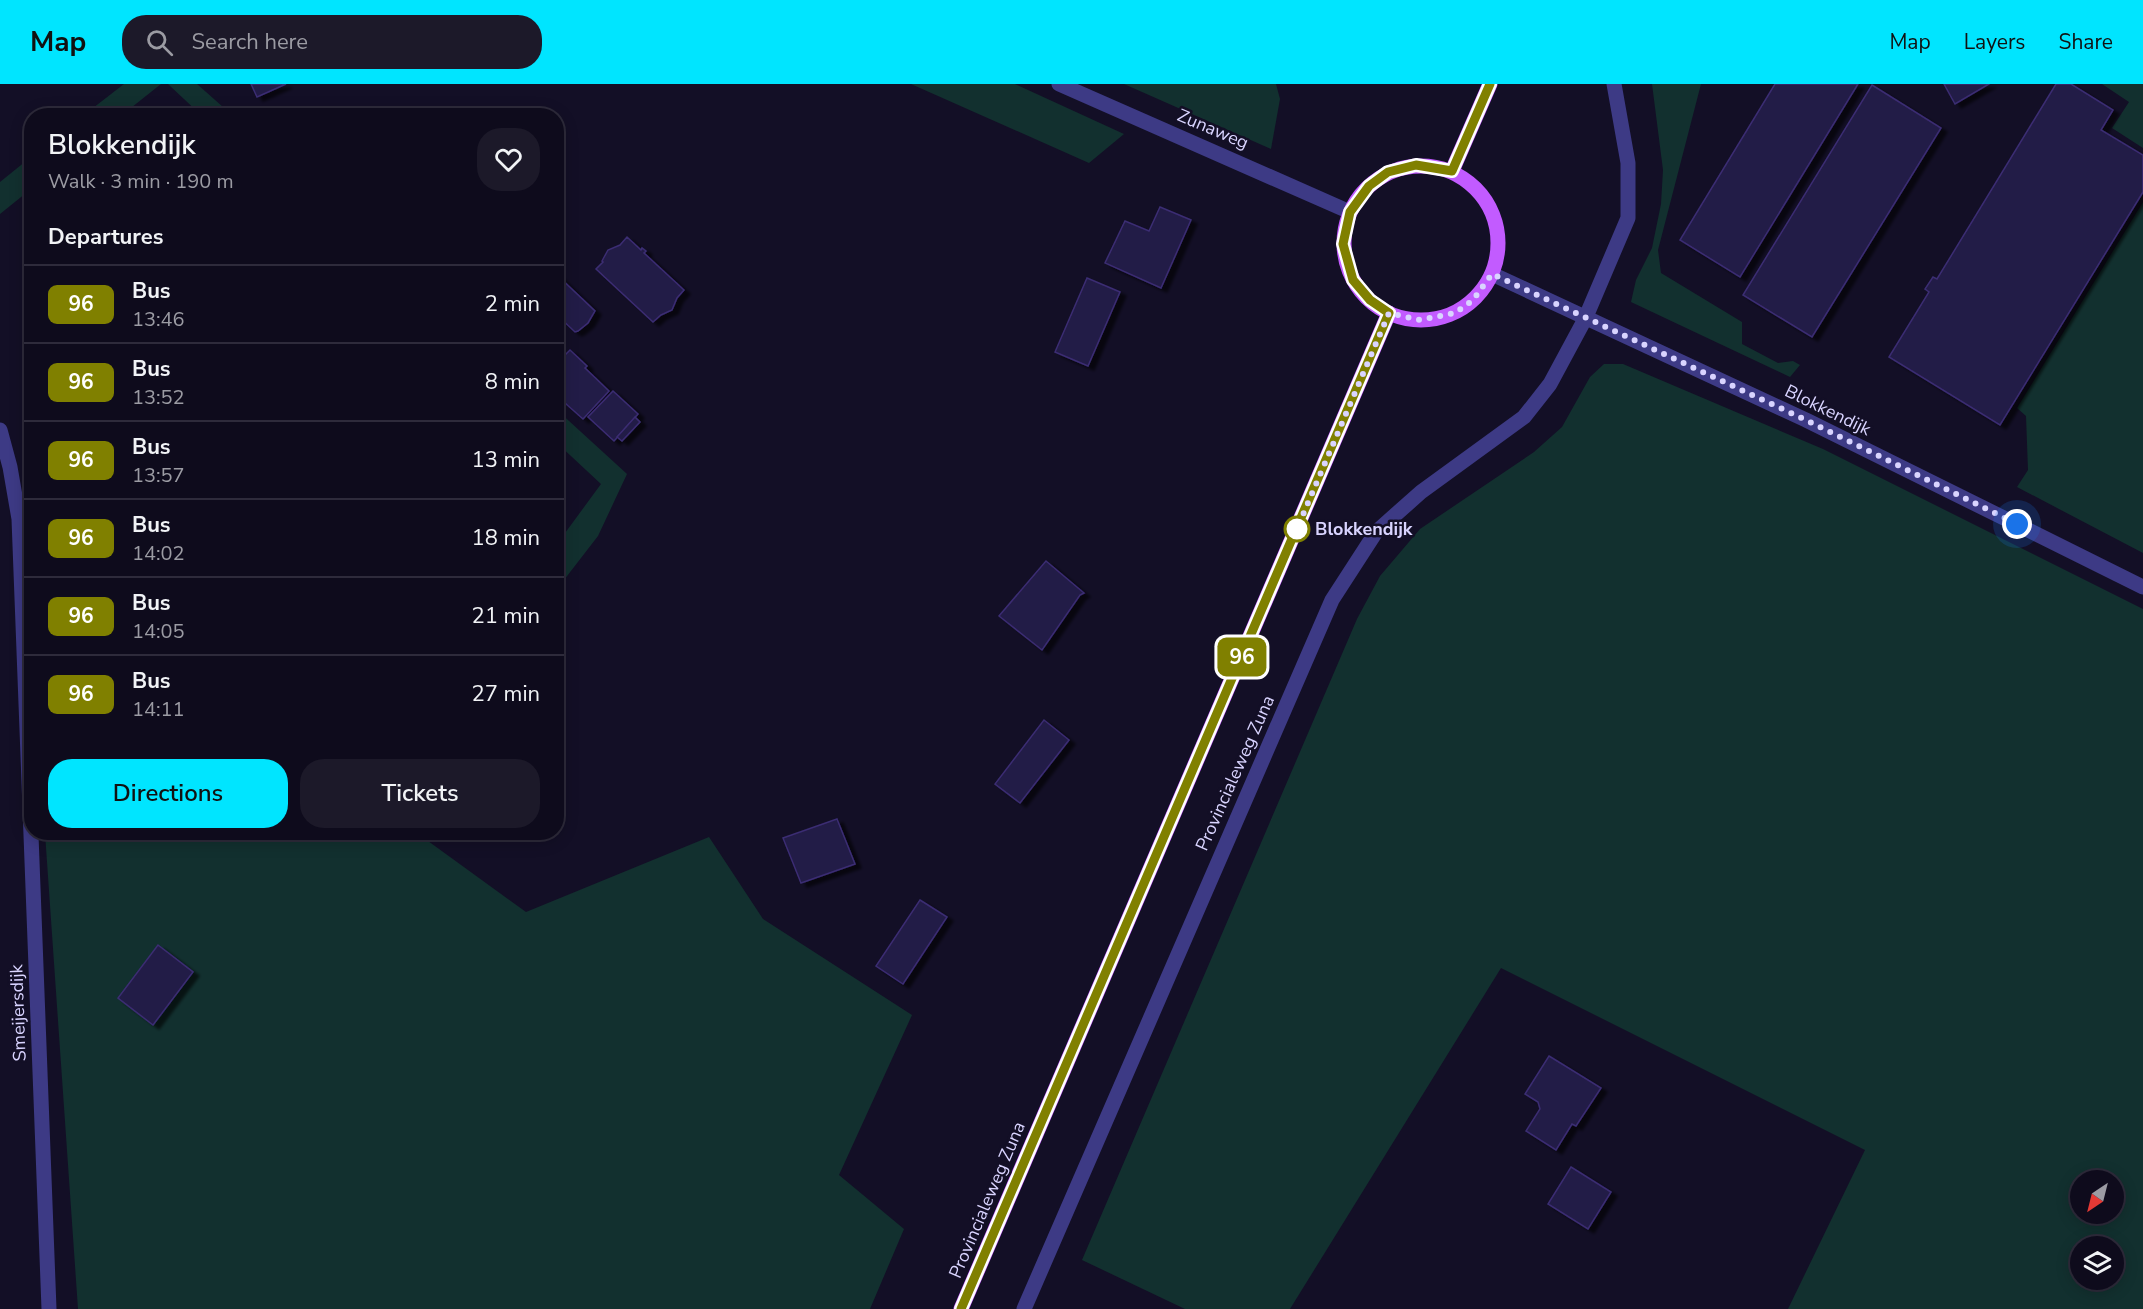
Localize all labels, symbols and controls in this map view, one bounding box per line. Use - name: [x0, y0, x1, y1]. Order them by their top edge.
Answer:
- search box: [122, 15, 542, 69]
- text: Map: [30, 23, 86, 61]
- icon: search: [143, 26, 176, 59]
- text: Search here: [191, 27, 308, 57]
- text: Map: [1889, 28, 1931, 56]
- text: Layers: [1964, 28, 2025, 56]
- text: Share: [2058, 28, 2113, 56]
- street label: Zunaweg: [1174, 103, 1252, 155]
- text: Blokkendijk: [48, 126, 196, 164]
- button: heart: [477, 128, 540, 191]
- text: Walk · 3 min · 190 m: [48, 168, 234, 195]
- text: Departures: [48, 222, 163, 252]
- text: Bus: [132, 276, 171, 306]
- text: 2 min: [485, 289, 540, 319]
- text: 96: [68, 290, 94, 318]
- text: 13:46: [132, 306, 185, 333]
- text: Bus: [132, 354, 171, 384]
- text: 8 min: [485, 367, 540, 397]
- text: 96: [68, 368, 94, 396]
- street label: Blokkendijk: [1781, 379, 1876, 442]
- text: 13:52: [132, 384, 185, 411]
- text: Bus: [132, 432, 171, 462]
- text: 13 min: [472, 445, 540, 475]
- text: 96: [68, 446, 94, 474]
- text: 13:57: [132, 462, 185, 489]
- your location: [2002, 509, 2032, 539]
- text: Bus: [132, 510, 171, 540]
- marker: Blokkendijk: [1284, 516, 1310, 542]
- place label: Blokkendijk: [1315, 517, 1413, 541]
- text: 18 min: [472, 523, 540, 553]
- text: 96: [68, 524, 94, 552]
- text: 14:02: [132, 540, 185, 567]
- text: Bus: [132, 588, 171, 618]
- text: 21 min: [472, 601, 540, 631]
- text: 96: [68, 602, 94, 630]
- text: 14:05: [132, 618, 185, 645]
- line badge: 96: [1215, 638, 1269, 676]
- text: 96: [1229, 643, 1255, 671]
- text: Bus: [132, 666, 171, 696]
- text: 27 min: [472, 679, 540, 709]
- text: 96: [68, 680, 94, 708]
- street label: Provincialeweg Zuna: [1190, 691, 1280, 855]
- text: 14:11: [132, 696, 185, 723]
- button: Directions: [48, 759, 288, 828]
- button: Tickets: [300, 759, 540, 828]
- street label: Smeijersdijk: [4, 963, 32, 1062]
- street label: Provincialeweg Zuna: [943, 1118, 1031, 1282]
- north arrow: [2070, 1170, 2124, 1224]
- map controls: [2070, 1170, 2124, 1290]
- button: layers: [2070, 1236, 2124, 1290]

